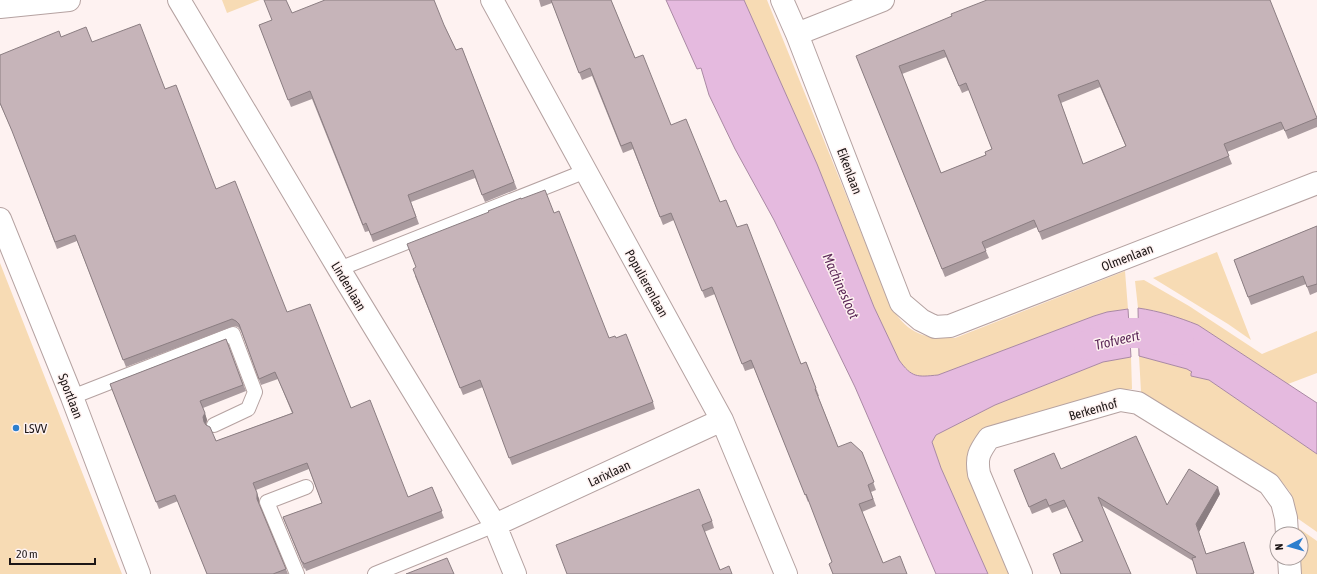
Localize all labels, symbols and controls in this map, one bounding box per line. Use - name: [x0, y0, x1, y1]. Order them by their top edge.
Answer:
- street label: Eikenlaan: [834, 146, 865, 196]
- street label: Olmenlaan: [1099, 241, 1155, 274]
- street label: Populierenlaan: [622, 247, 671, 320]
- water label: Machinesloot: [819, 251, 863, 321]
- street label: Lindenlaan: [328, 259, 369, 313]
- water label: Trofveert: [1093, 327, 1141, 353]
- street label: Sportlaan: [55, 372, 86, 421]
- street label: Berkenhof: [1067, 395, 1119, 424]
- place label: LSVV: [24, 421, 48, 436]
- marker: LSVV: [11, 423, 21, 433]
- street label: Larixlaan: [586, 457, 633, 490]
- north arrow: [1269, 526, 1309, 566]
- scale bar: [10, 540, 95, 566]
- text: N: [1273, 543, 1285, 551]
- text: 20 m: [16, 547, 38, 561]

